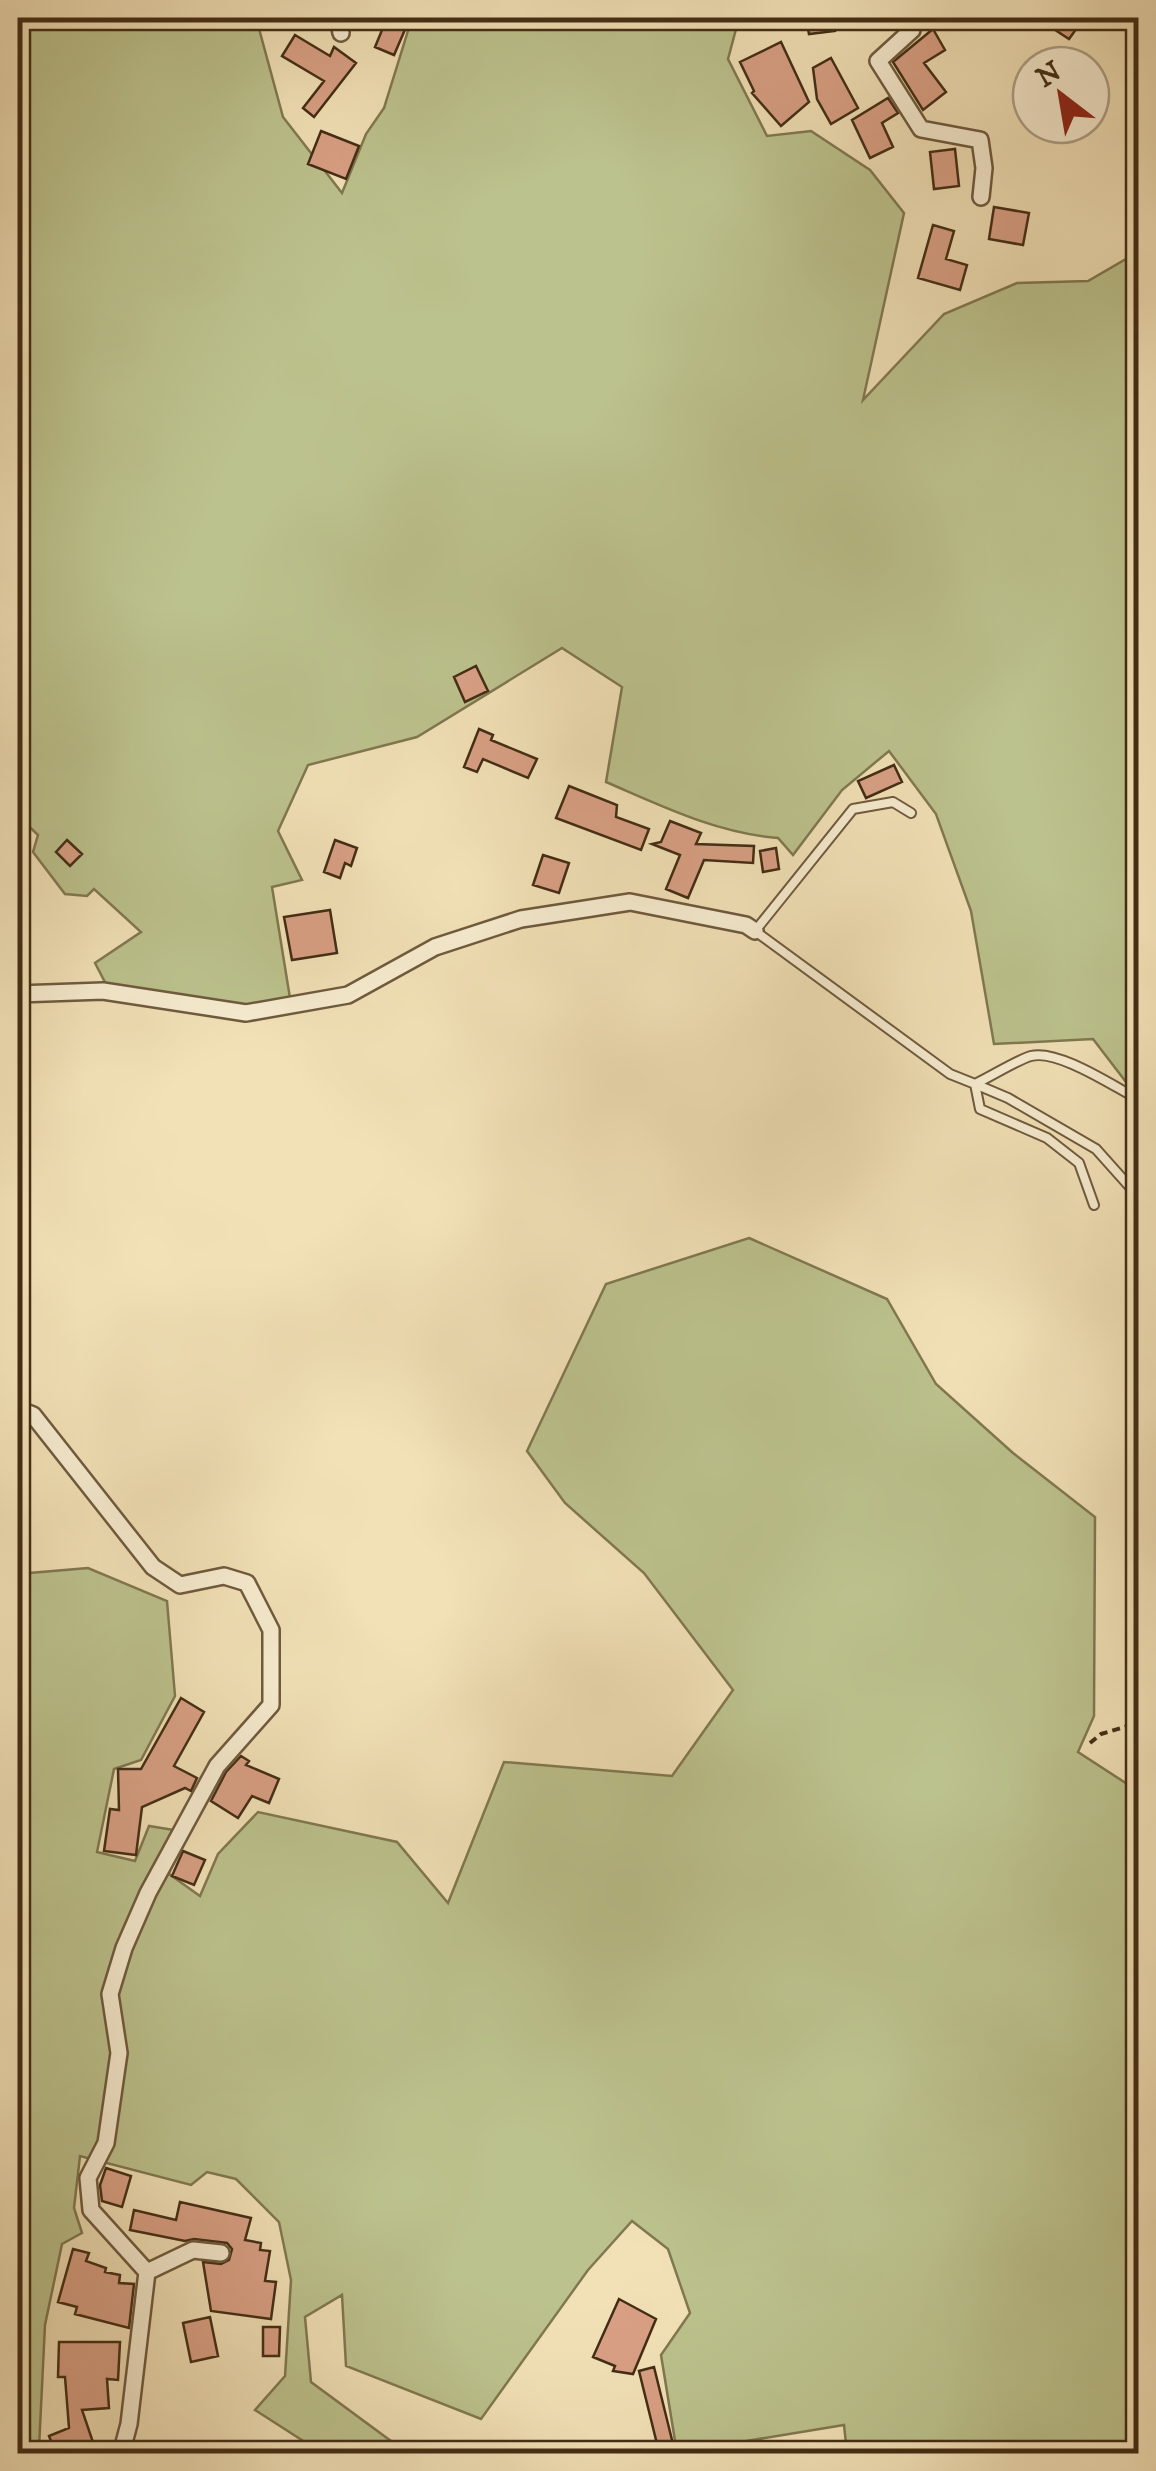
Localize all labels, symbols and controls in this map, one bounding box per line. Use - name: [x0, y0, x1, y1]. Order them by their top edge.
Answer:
- north arrow: [1011, 45, 1111, 145]
- text: N: [1030, 54, 1068, 96]

